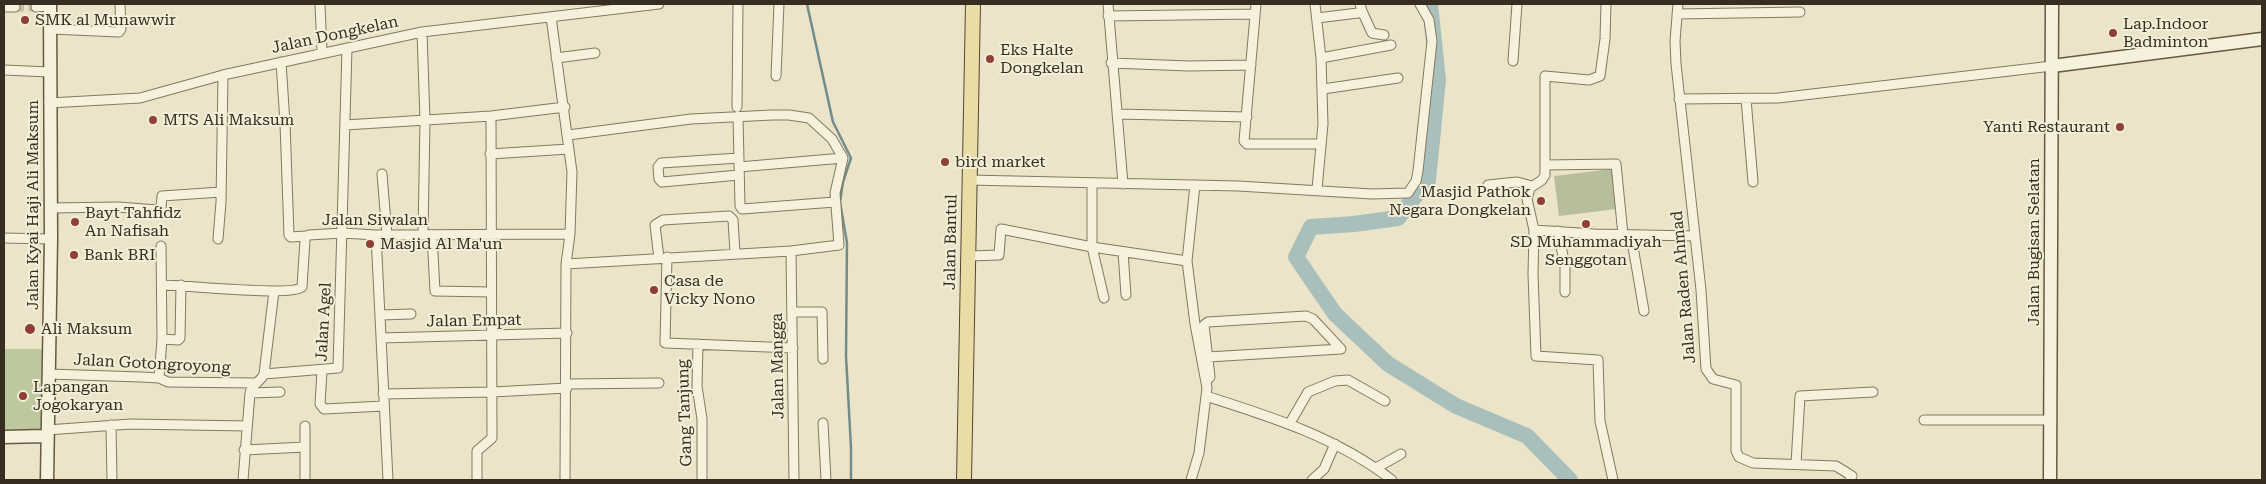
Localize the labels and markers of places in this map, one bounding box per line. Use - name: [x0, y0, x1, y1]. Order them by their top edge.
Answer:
- place label: SMK al Munawwir: [35, 10, 176, 30]
- marker: SMK al Munawwir: [19, 14, 31, 26]
- place label: Lap.Indoor Badminton: [2123, 14, 2208, 52]
- marker: Lap.Indoor Badminton: [2107, 27, 2119, 39]
- place label: Eks Halte Dongkelan: [1000, 40, 1084, 78]
- marker: Eks Halte Dongkelan: [984, 53, 996, 65]
- place label: MTS Ali Maksum: [163, 110, 294, 130]
- marker: MTS Ali Maksum: [147, 114, 159, 126]
- place label: Yanti Restaurant: [1983, 117, 2110, 137]
- marker: Yanti Restaurant: [2114, 121, 2126, 133]
- place label: bird market: [955, 152, 1045, 172]
- marker: bird market: [939, 156, 951, 168]
- place label: Masjid Pathok Negara Dongkelan: [1389, 182, 1531, 220]
- marker: Masjid Pathok Negara Dongkelan: [1535, 195, 1547, 207]
- place label: Bayt Tahfidz An Nafisah: [85, 203, 181, 241]
- marker: Bayt Tahfidz An Nafisah: [69, 216, 81, 228]
- marker: SD Muhammadiyah Senggotan: [1580, 218, 1592, 230]
- place label: SD Muhammadiyah Senggotan: [1510, 232, 1662, 270]
- place label: Masjid Al Ma'un: [380, 234, 503, 254]
- marker: Masjid Al Ma'un: [364, 238, 376, 250]
- place label: Bank BRI: [84, 245, 155, 265]
- marker: Bank BRI: [68, 249, 80, 261]
- place label: Casa de Vicky Nono: [664, 271, 755, 309]
- marker: Casa de Vicky Nono: [648, 284, 660, 296]
- place label: Ali Maksum: [41, 319, 132, 339]
- marker: Ali Maksum: [23, 322, 37, 336]
- place label: Lapangan Jogokaryan: [33, 377, 123, 415]
- marker: Lapangan Jogokaryan: [17, 390, 29, 402]

